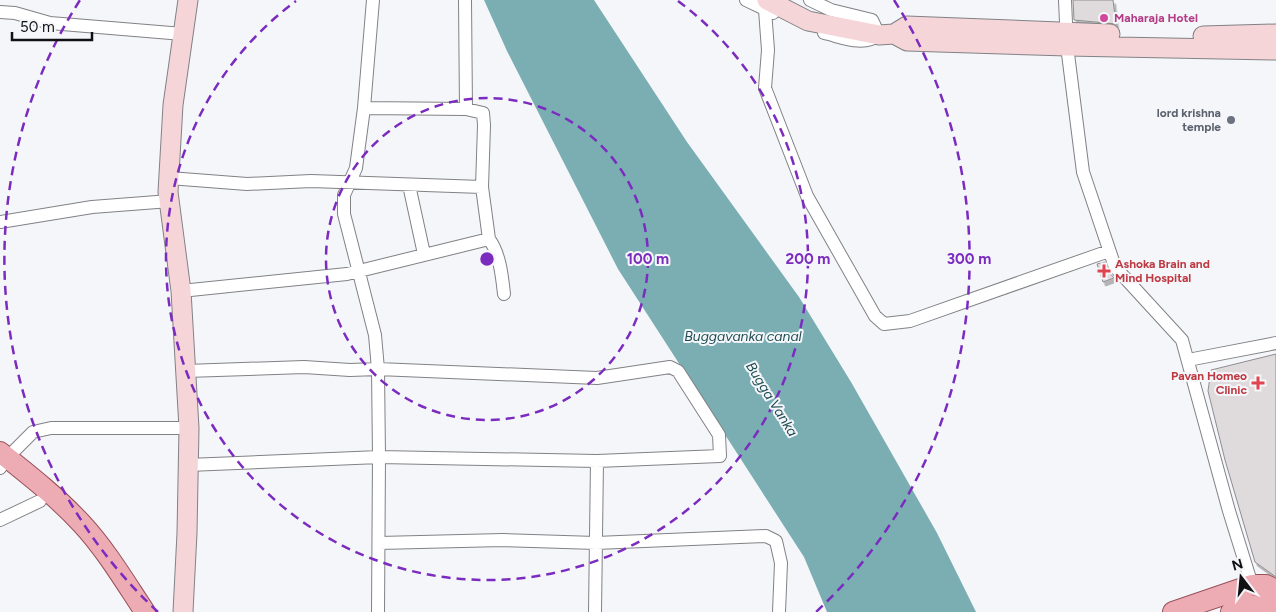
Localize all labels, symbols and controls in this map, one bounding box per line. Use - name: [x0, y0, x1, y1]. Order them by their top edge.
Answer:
- scale bar: [12, 10, 92, 42]
- place label: Maharaja Hotel: [1114, 11, 1198, 25]
- marker: Maharaja Hotel: [1098, 12, 1110, 24]
- text: 50 m: [20, 18, 55, 36]
- place label: lord krishna temple: [1157, 106, 1221, 134]
- marker: lord krishna temple: [1225, 114, 1237, 126]
- centre of rings: [478, 250, 496, 268]
- text: 100 m: [627, 250, 669, 268]
- text: 200 m: [786, 250, 830, 268]
- text: 300 m: [947, 250, 991, 268]
- place label: Ashoka Brain and Mind Hospital: [1115, 257, 1210, 285]
- marker: Ashoka Brain and Mind Hospital: [1097, 264, 1111, 278]
- water label: Buggavanka canal: [684, 328, 803, 345]
- water label: Bugga Vanka: [742, 359, 801, 440]
- place label: Pavan Homeo Clinic: [1171, 369, 1247, 397]
- marker: Pavan Homeo Clinic: [1251, 376, 1265, 390]
- north arrow: [1216, 552, 1266, 602]
- text: N: [1230, 555, 1245, 575]

